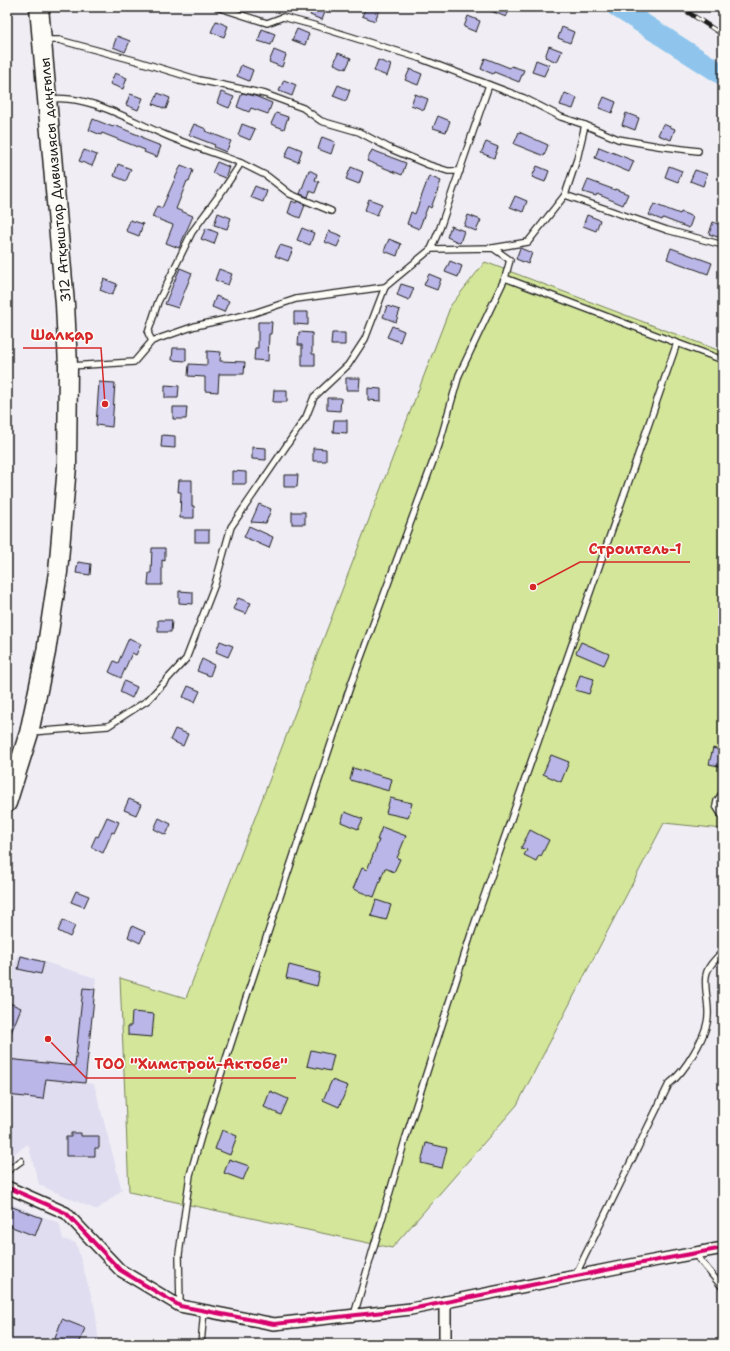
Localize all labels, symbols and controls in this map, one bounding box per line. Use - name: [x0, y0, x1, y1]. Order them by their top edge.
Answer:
- street label: 312 Атқыштар Дивизиясы даңғылы: [35, 57, 75, 303]
- callout: Шалқар: [23, 321, 101, 348]
- text: Шалқар: [31, 325, 93, 345]
- callout: Строитель-1: [580, 535, 690, 562]
- text: Строитель-1: [588, 539, 682, 559]
- callout: ТОО "Химстрой-Актобе": [86, 1051, 296, 1078]
- text: ТОО "Химстрой-Актобе": [94, 1054, 288, 1074]

